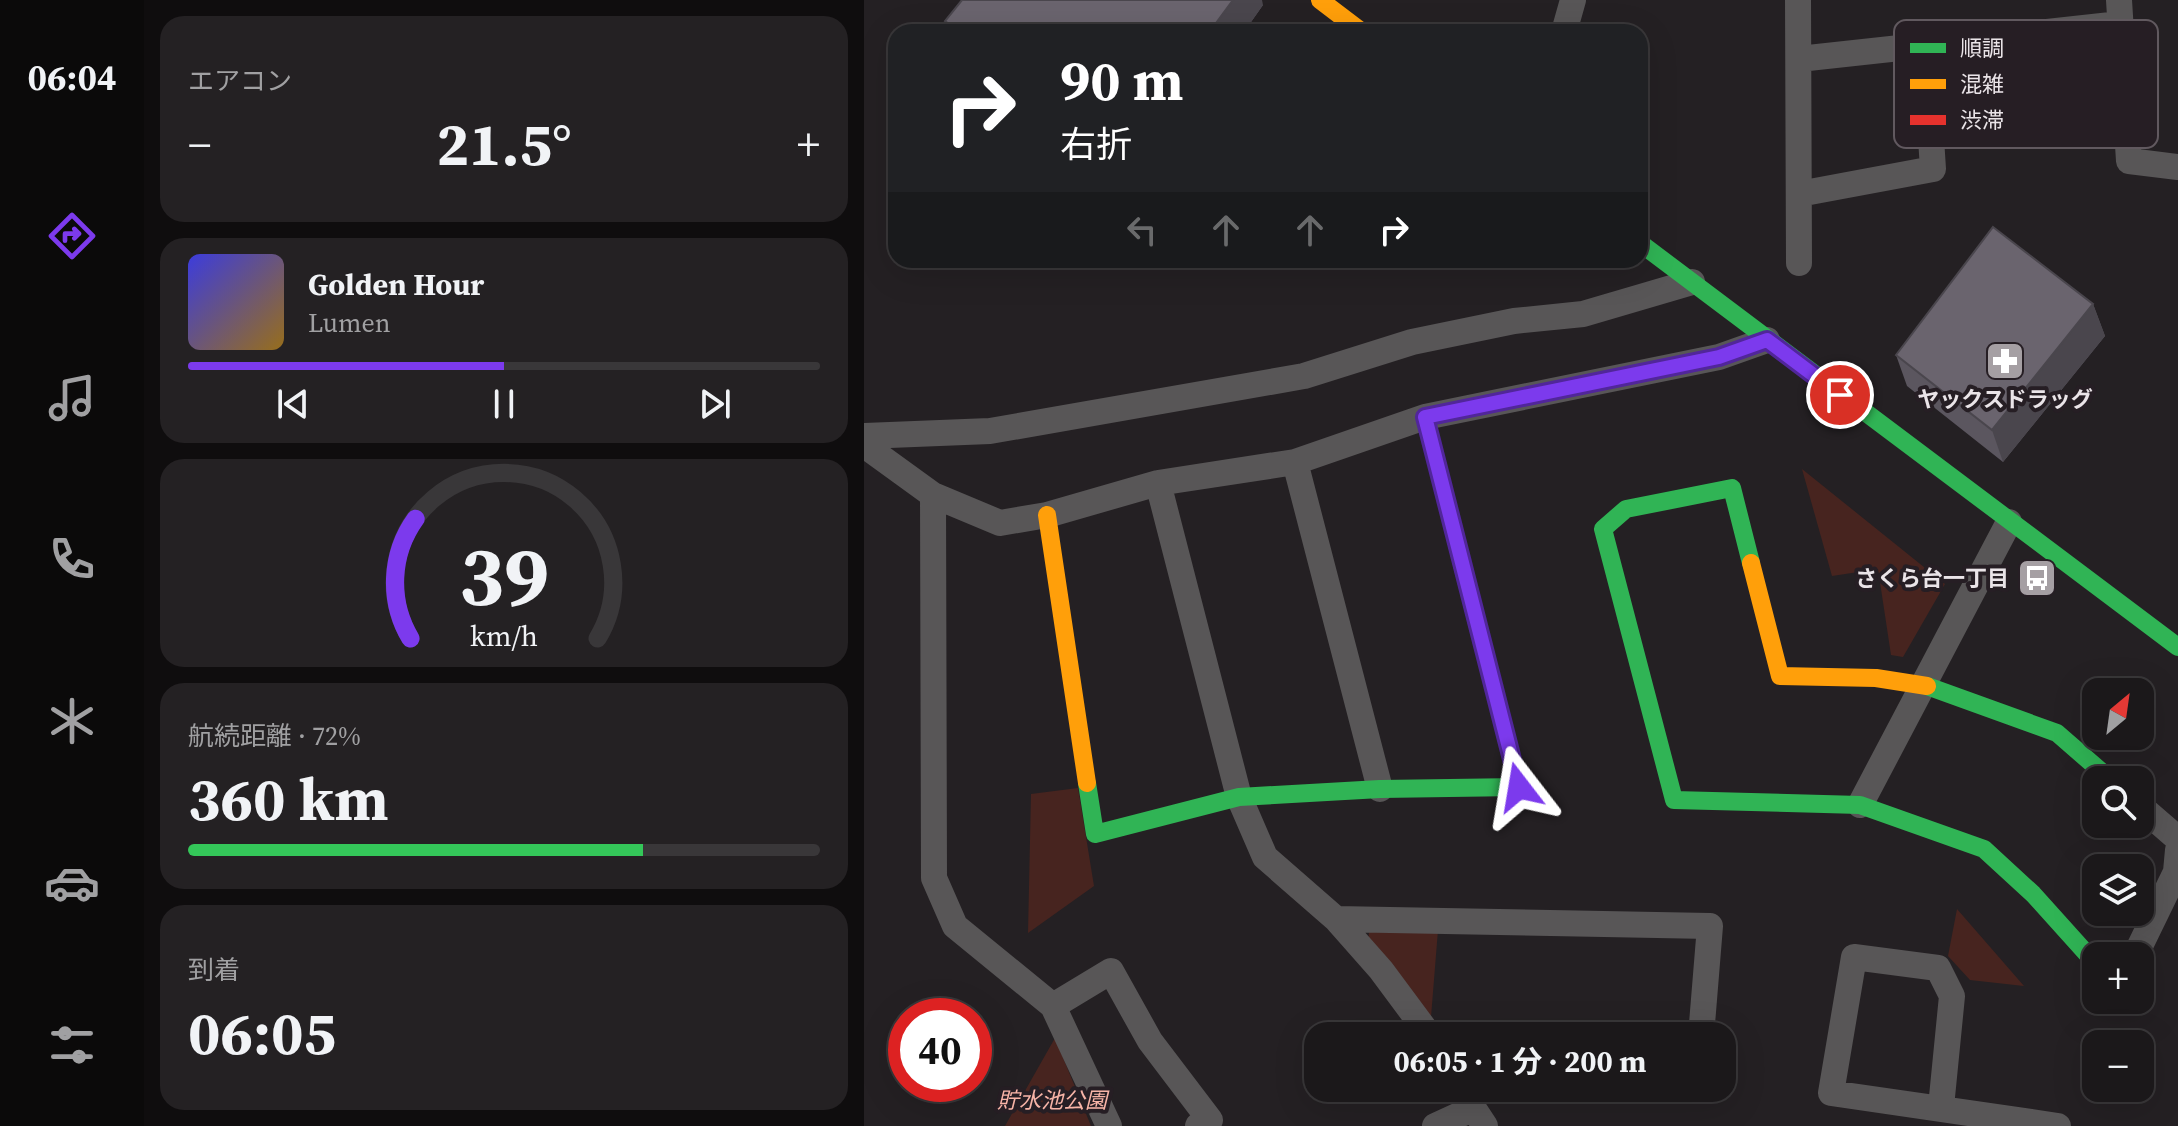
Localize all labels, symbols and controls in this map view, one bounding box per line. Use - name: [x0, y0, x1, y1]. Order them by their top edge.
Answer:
- legend: [1894, 20, 2158, 148]
- text: 順調: [1960, 33, 2004, 63]
- text: 90 m: [1060, 42, 1183, 119]
- text: 06:04: [28, 53, 116, 102]
- icon: right: [928, 56, 1032, 160]
- text: エアコン: [188, 63, 292, 99]
- text: 混雑: [1960, 69, 2004, 99]
- text: 21.5°: [436, 103, 572, 185]
- text: 渋滞: [1960, 105, 2004, 135]
- text: −: [188, 114, 211, 175]
- text: +: [797, 114, 820, 175]
- text: 右折: [1060, 120, 1132, 169]
- icon: directions: [44, 208, 100, 264]
- icon: left: [1120, 208, 1164, 252]
- icon: ahead: [1204, 208, 1248, 252]
- icon: ahead: [1288, 208, 1332, 252]
- icon: right: [1372, 208, 1416, 252]
- text: Golden Hour: [308, 264, 484, 305]
- text: Lumen: [308, 305, 390, 341]
- pharmacy icon: ヤックスドラッグ: [1984, 340, 2026, 382]
- pin: [1806, 361, 1874, 429]
- icon: music: [44, 370, 100, 426]
- icon: arrive: [1818, 373, 1862, 417]
- icon: previous: [271, 382, 315, 426]
- icon: pause: [482, 382, 526, 426]
- icon: next: [693, 382, 737, 426]
- place label: ヤックスドラッグ: [1917, 384, 2093, 414]
- text: 39: [459, 519, 549, 633]
- icon: phone: [44, 531, 100, 587]
- bus stop icon: さくら台一丁目: [2016, 557, 2058, 599]
- place label: さくら台一丁目: [1855, 563, 2009, 593]
- text: km/h: [470, 616, 538, 656]
- north arrow: [2082, 678, 2154, 750]
- map controls: [2082, 678, 2154, 1102]
- icon: climate: [44, 693, 100, 749]
- text: 航続距離 · 72%: [188, 718, 361, 754]
- position arrow: [1477, 745, 1561, 829]
- text: 360 km: [188, 758, 389, 840]
- button: search: [2082, 766, 2154, 838]
- button: layers: [2082, 854, 2154, 926]
- icon: car: [44, 855, 100, 911]
- button: +: [2082, 942, 2154, 1014]
- text: 到着: [188, 952, 240, 988]
- text: 06:05: [188, 992, 336, 1074]
- speed limit sign: 40: [888, 998, 992, 1102]
- icon: filters: [44, 1017, 100, 1073]
- button: −: [2082, 1030, 2154, 1102]
- text: 06:05 · 1 分 · 200 m: [1394, 1041, 1646, 1082]
- park label: 貯水池公園: [997, 1085, 1110, 1115]

